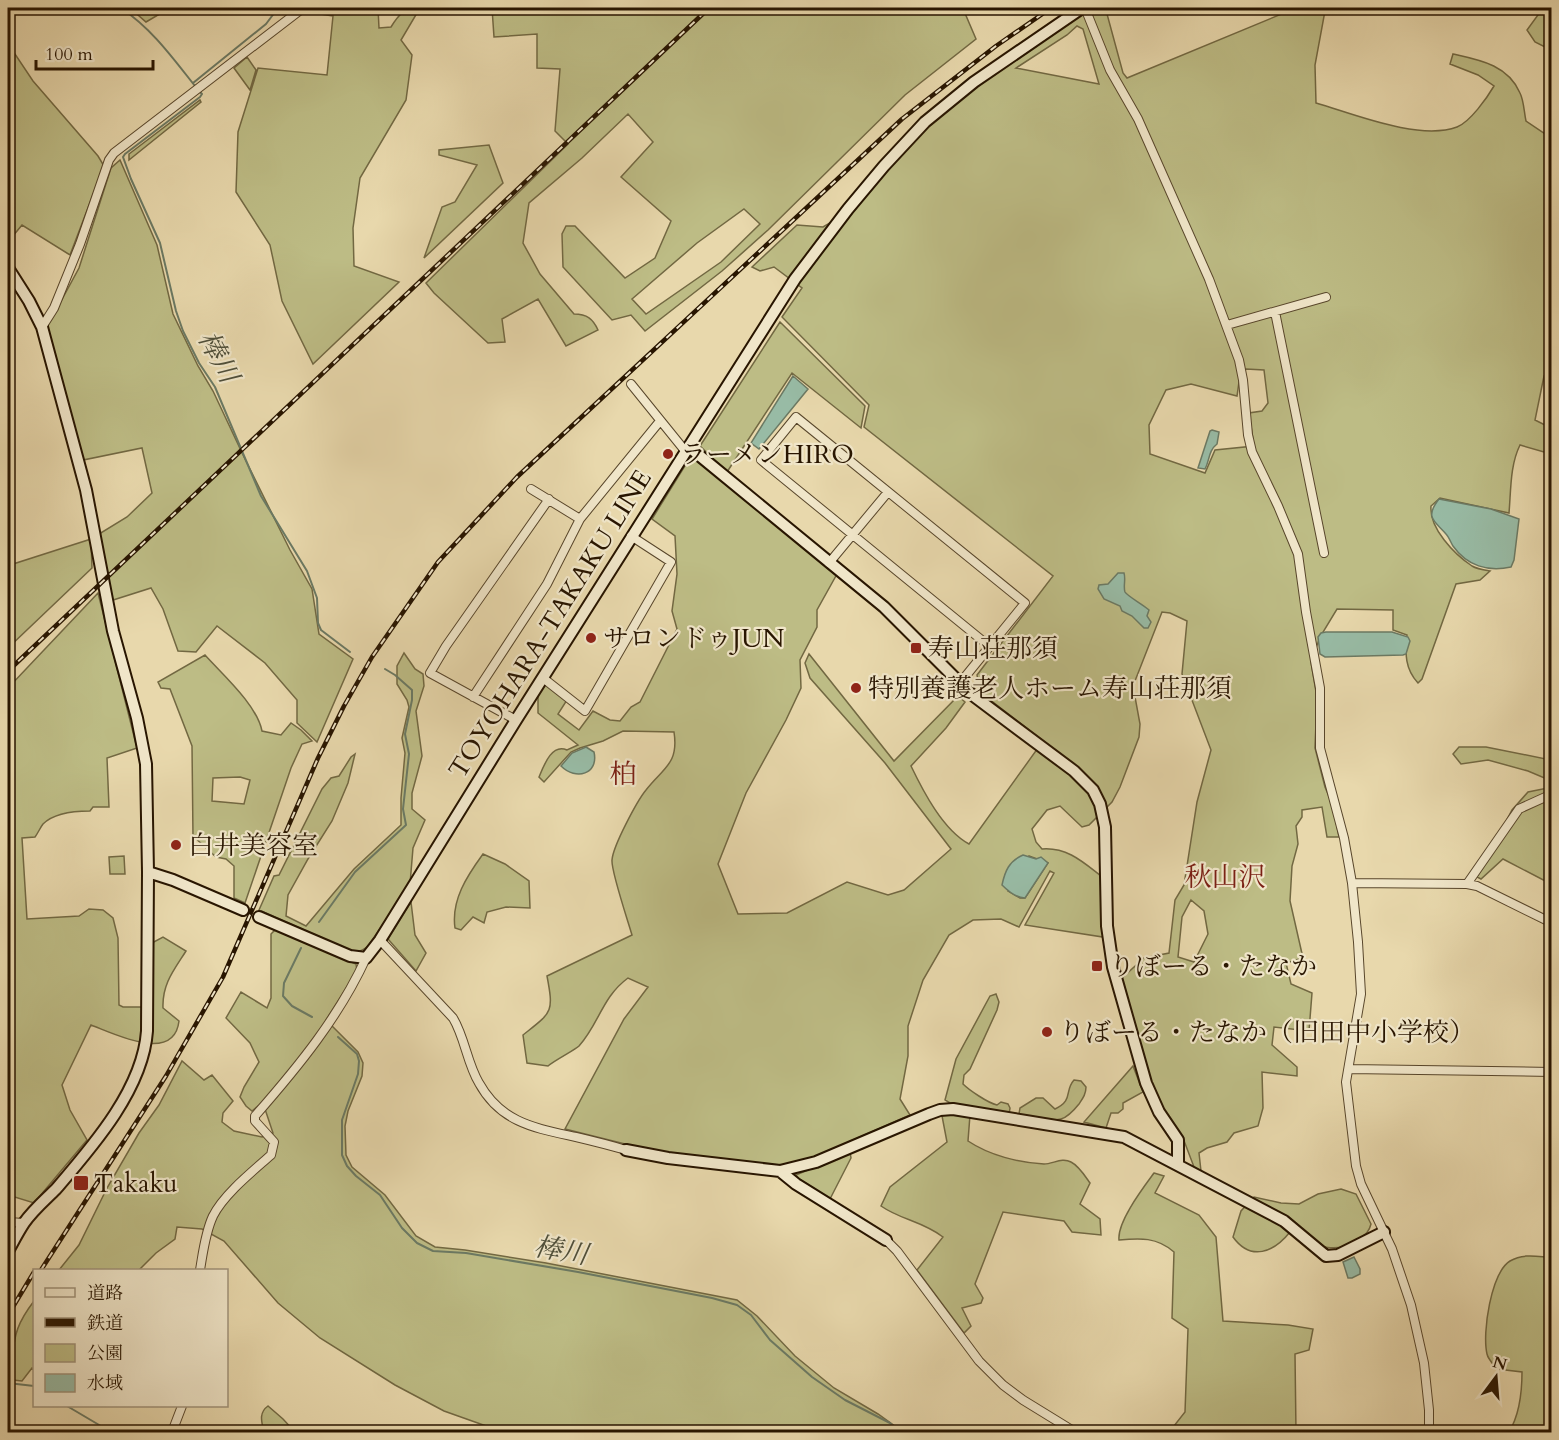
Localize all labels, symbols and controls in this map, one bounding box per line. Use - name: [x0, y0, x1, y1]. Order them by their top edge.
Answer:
- scale bar: [36, 33, 153, 71]
- text: 100 m: [45, 42, 93, 67]
- water label: 棒川: [189, 324, 248, 392]
- place label: ラーメンHIRO: [680, 437, 854, 472]
- marker: ラーメンHIRO: [661, 447, 675, 461]
- street label: TOYOHARA-TAKAKU LINE: [440, 463, 660, 785]
- place label: サロンドゥJUN: [603, 621, 785, 656]
- marker: サロンドゥJUN: [584, 631, 598, 645]
- place label: 寿山荘那須: [928, 631, 1058, 666]
- marker: 寿山荘那須: [909, 641, 923, 655]
- place label: 特別養護老人ホーム寿山荘那須: [868, 671, 1232, 706]
- marker: 特別養護老人ホーム寿山荘那須: [849, 681, 863, 695]
- district label: 柏: [610, 756, 637, 793]
- place label: 白井美容室: [188, 828, 318, 863]
- marker: 白井美容室: [169, 838, 183, 852]
- district label: 秋山沢: [1185, 859, 1266, 896]
- place label: りぼーる・たなか: [1109, 949, 1317, 984]
- marker: りぼーる・たなか: [1090, 959, 1104, 973]
- place label: りぼーる・たなか（旧田中小学校）: [1059, 1015, 1475, 1050]
- marker: りぼーる・たなか（旧田中小学校）: [1040, 1025, 1054, 1039]
- place label: Takaku: [94, 1166, 178, 1201]
- marker: Takaku: [72, 1174, 90, 1192]
- water label: 棒川: [531, 1228, 594, 1274]
- legend: [33, 1269, 228, 1407]
- text: 道路: [87, 1281, 123, 1306]
- text: 鉄道: [87, 1311, 123, 1336]
- text: 公園: [87, 1341, 123, 1366]
- north arrow: [1466, 1347, 1526, 1407]
- text: N: [1490, 1351, 1510, 1376]
- text: 水域: [87, 1371, 123, 1396]

